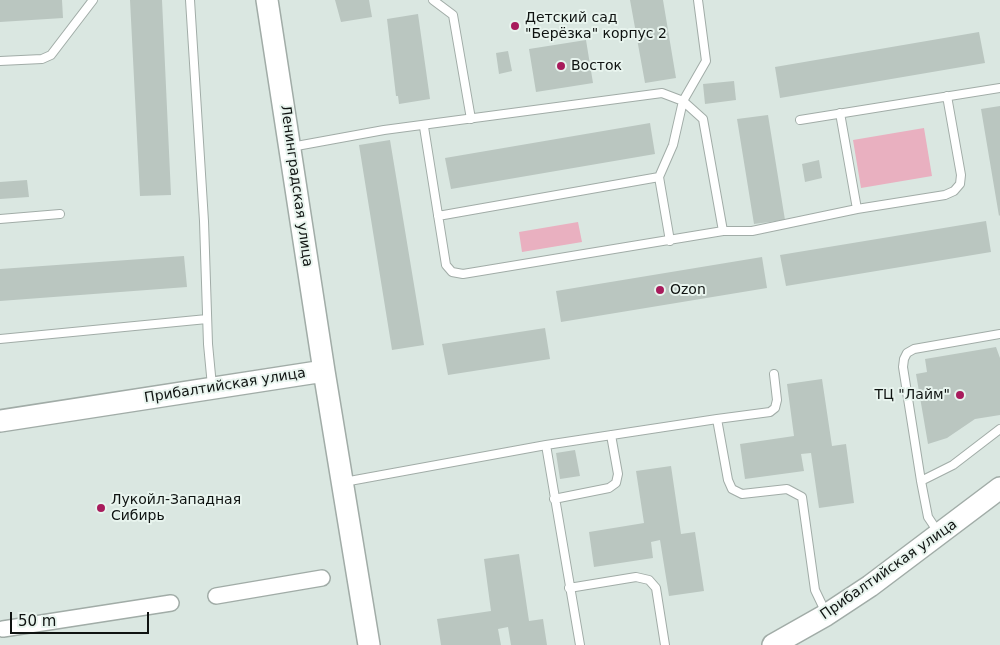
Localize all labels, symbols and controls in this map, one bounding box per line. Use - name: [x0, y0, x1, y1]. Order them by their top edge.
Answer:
- place label: Детский сад "Берёзка" корпус 2: [525, 10, 667, 42]
- marker: Детский сад "Берёзка" корпус 2: [509, 20, 521, 32]
- place label: Восток: [571, 58, 622, 74]
- marker: Восток: [555, 60, 567, 72]
- street label: Ленинградская улица: [276, 104, 316, 268]
- place label: Ozon: [670, 282, 706, 298]
- marker: Ozon: [654, 284, 666, 296]
- street label: Прибалтийская улица: [143, 365, 307, 407]
- place label: ТЦ "Лайм": [874, 387, 950, 403]
- marker: ТЦ "Лайм": [954, 389, 966, 401]
- place label: Лукойл-Западная Сибирь: [111, 492, 241, 524]
- marker: Лукойл-Западная Сибирь: [95, 502, 107, 514]
- street label: Прибалтийская улица: [817, 516, 961, 624]
- scale bar: [12, 602, 151, 634]
- text: 50 m: [18, 612, 56, 630]

